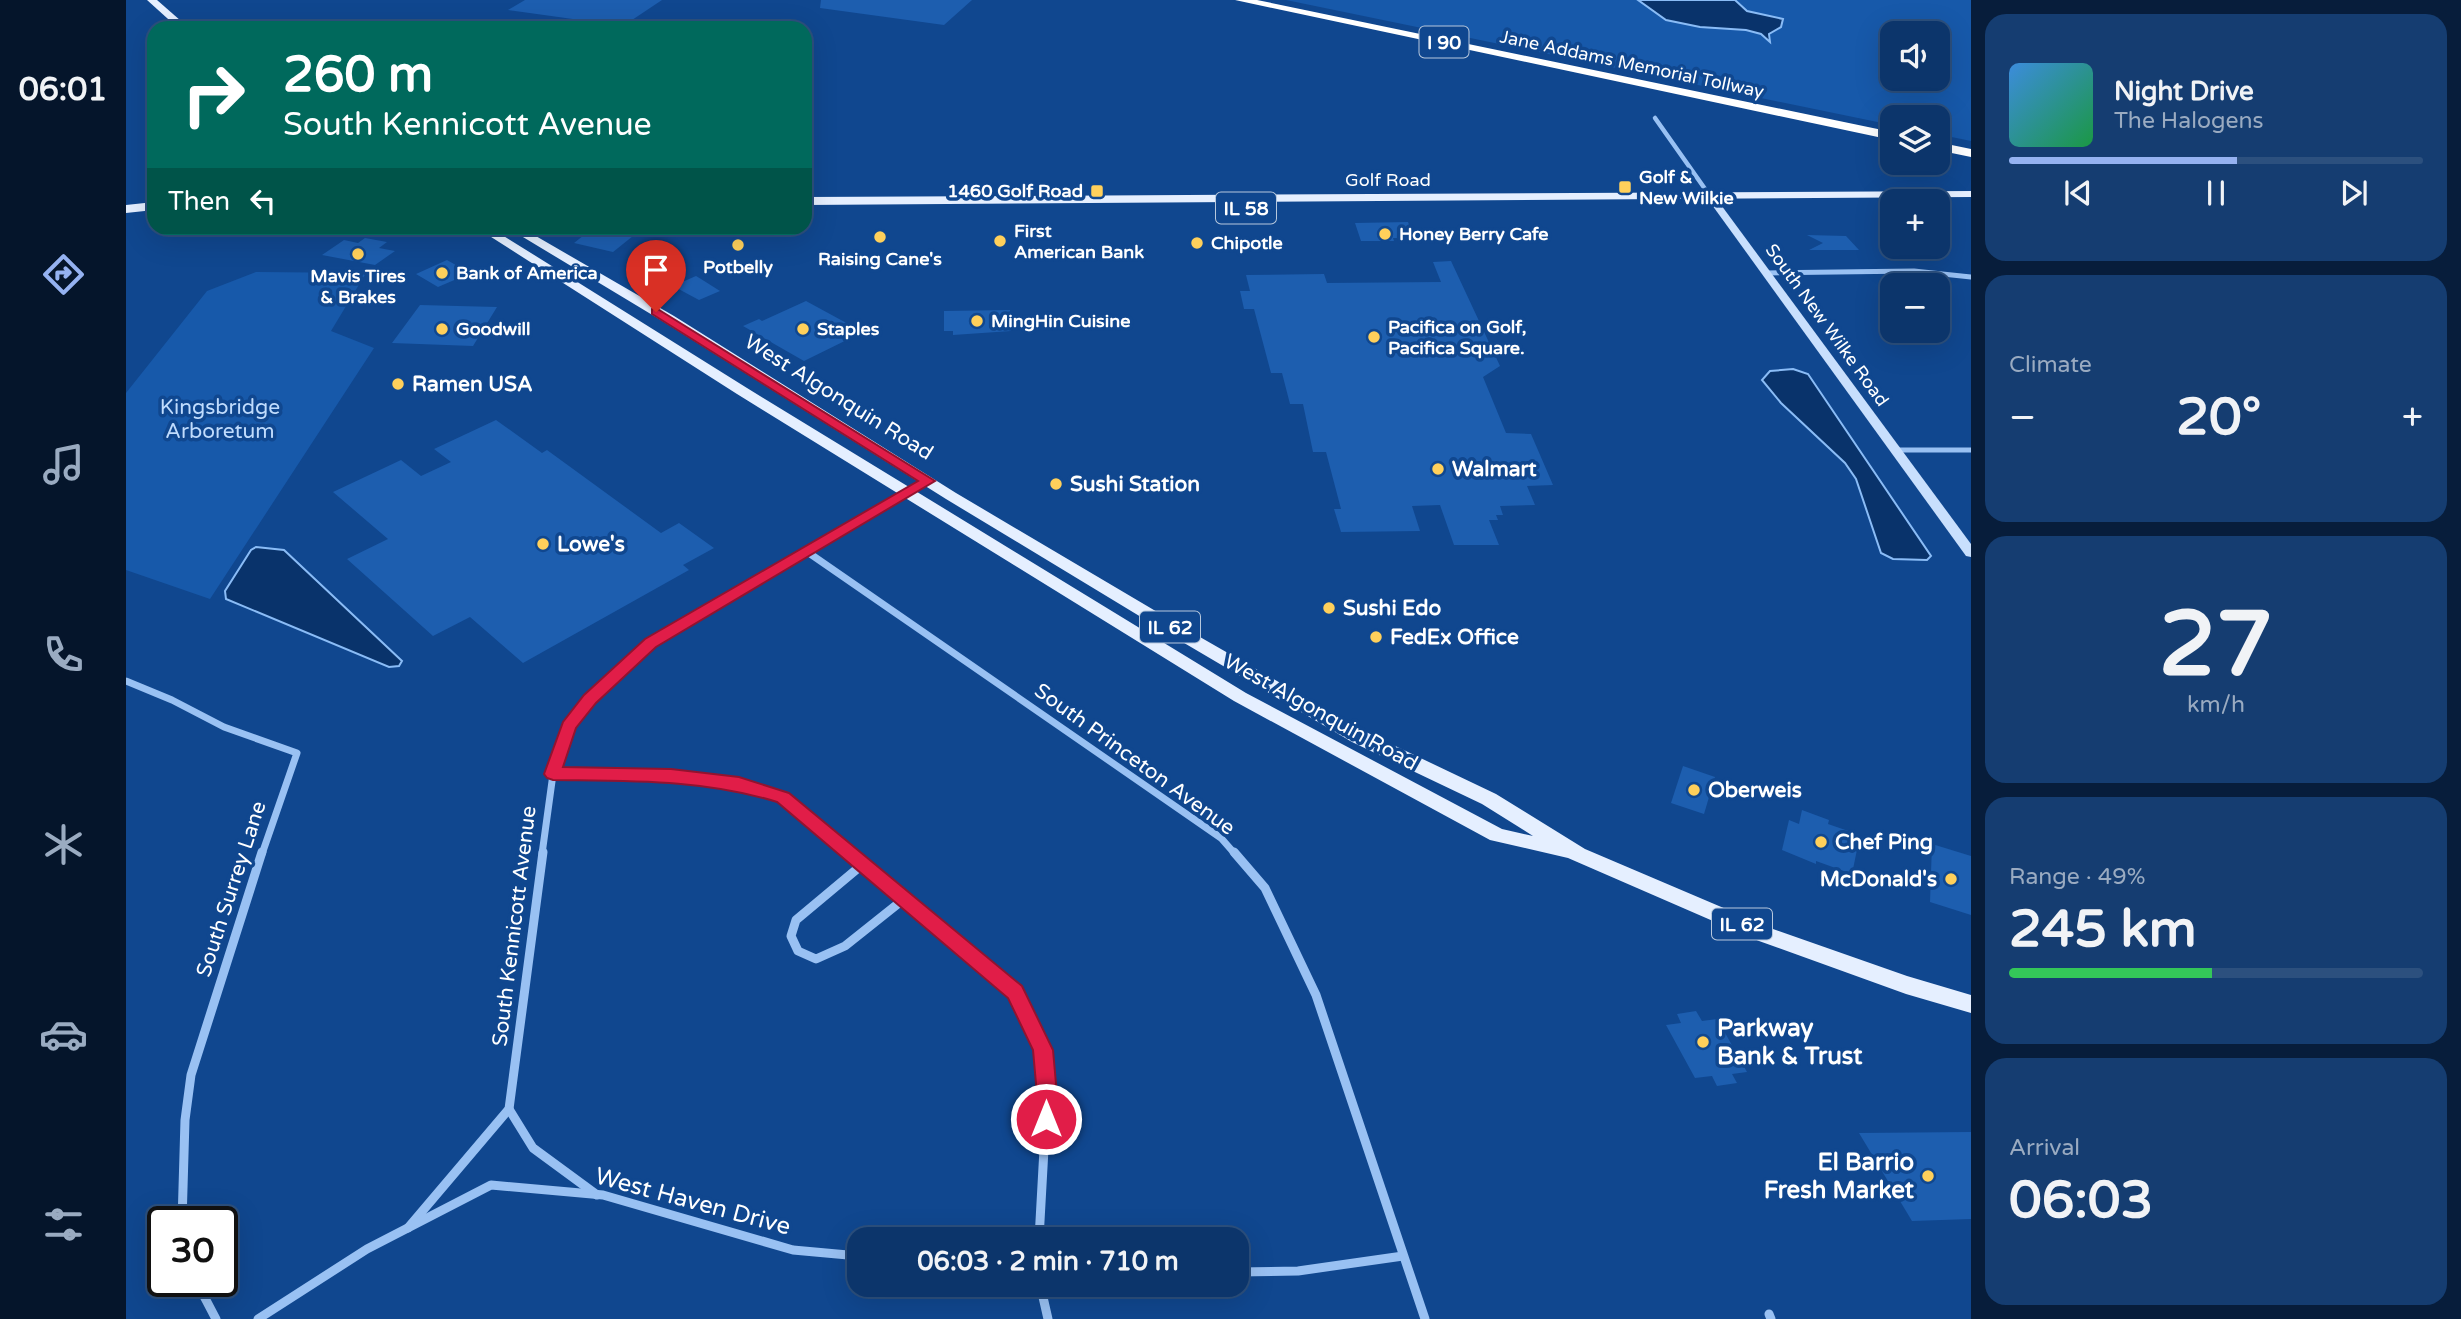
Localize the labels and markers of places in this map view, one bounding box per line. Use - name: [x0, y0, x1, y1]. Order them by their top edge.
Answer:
- place label: Golf & New Wilkie: [1639, 166, 1734, 209]
- marker: Golf & New Wilkie: [1617, 179, 1633, 195]
- place label: 1460 Golf Road: [947, 180, 1083, 202]
- marker: 1460 Golf Road: [1089, 183, 1105, 199]
- place label: First American Bank: [1014, 220, 1144, 263]
- place label: Honey Berry Cafe: [1399, 223, 1548, 245]
- marker: Honey Berry Cafe: [1377, 226, 1393, 242]
- marker: Raising Cane's: [872, 229, 888, 245]
- place label: Chipotle: [1211, 232, 1283, 254]
- marker: First American Bank: [992, 233, 1008, 249]
- marker: Chipotle: [1189, 235, 1205, 251]
- marker: Potbelly: [730, 237, 746, 253]
- pin: [626, 240, 686, 312]
- marker: Mavis Tires & Brakes: [350, 246, 366, 262]
- place label: Raising Cane's: [818, 248, 942, 270]
- place label: Potbelly: [703, 256, 773, 278]
- place label: Bank of America: [456, 262, 598, 284]
- place label: Mavis Tires & Brakes: [310, 265, 406, 308]
- marker: Bank of America: [434, 265, 450, 281]
- place label: MingHin Cuisine: [991, 310, 1130, 332]
- marker: MingHin Cuisine: [969, 313, 985, 329]
- place label: Pacifica on Golf, Pacifica Square.: [1388, 316, 1526, 359]
- place label: Goodwill: [456, 318, 531, 340]
- place label: Staples: [817, 318, 880, 340]
- marker: Goodwill: [434, 321, 450, 337]
- marker: Staples: [795, 321, 811, 337]
- marker: Pacifica on Golf, Pacifica Square.: [1366, 329, 1382, 345]
- place label: Ramen USA: [412, 372, 533, 397]
- marker: Ramen USA: [390, 376, 406, 392]
- place label: Walmart: [1452, 457, 1537, 482]
- marker: Walmart: [1430, 461, 1446, 477]
- place label: Sushi Station: [1070, 472, 1200, 497]
- marker: Sushi Station: [1048, 476, 1064, 492]
- place label: Lowe's: [557, 532, 625, 557]
- marker: Lowe's: [535, 536, 551, 552]
- place label: Sushi Edo: [1343, 596, 1441, 621]
- marker: Sushi Edo: [1321, 600, 1337, 616]
- place label: FedEx Office: [1390, 625, 1519, 650]
- marker: FedEx Office: [1368, 629, 1384, 645]
- place label: Oberweis: [1708, 778, 1802, 803]
- marker: Oberweis: [1686, 782, 1702, 798]
- place label: Chef Ping: [1835, 830, 1933, 855]
- marker: Chef Ping: [1813, 834, 1829, 850]
- place label: McDonald's: [1820, 867, 1937, 892]
- marker: McDonald's: [1943, 871, 1959, 887]
- place label: Parkway Bank & Trust: [1717, 1014, 1863, 1071]
- marker: Parkway Bank & Trust: [1695, 1034, 1711, 1050]
- place label: El Barrio Fresh Market: [1764, 1148, 1915, 1205]
- marker: El Barrio Fresh Market: [1920, 1168, 1936, 1184]

